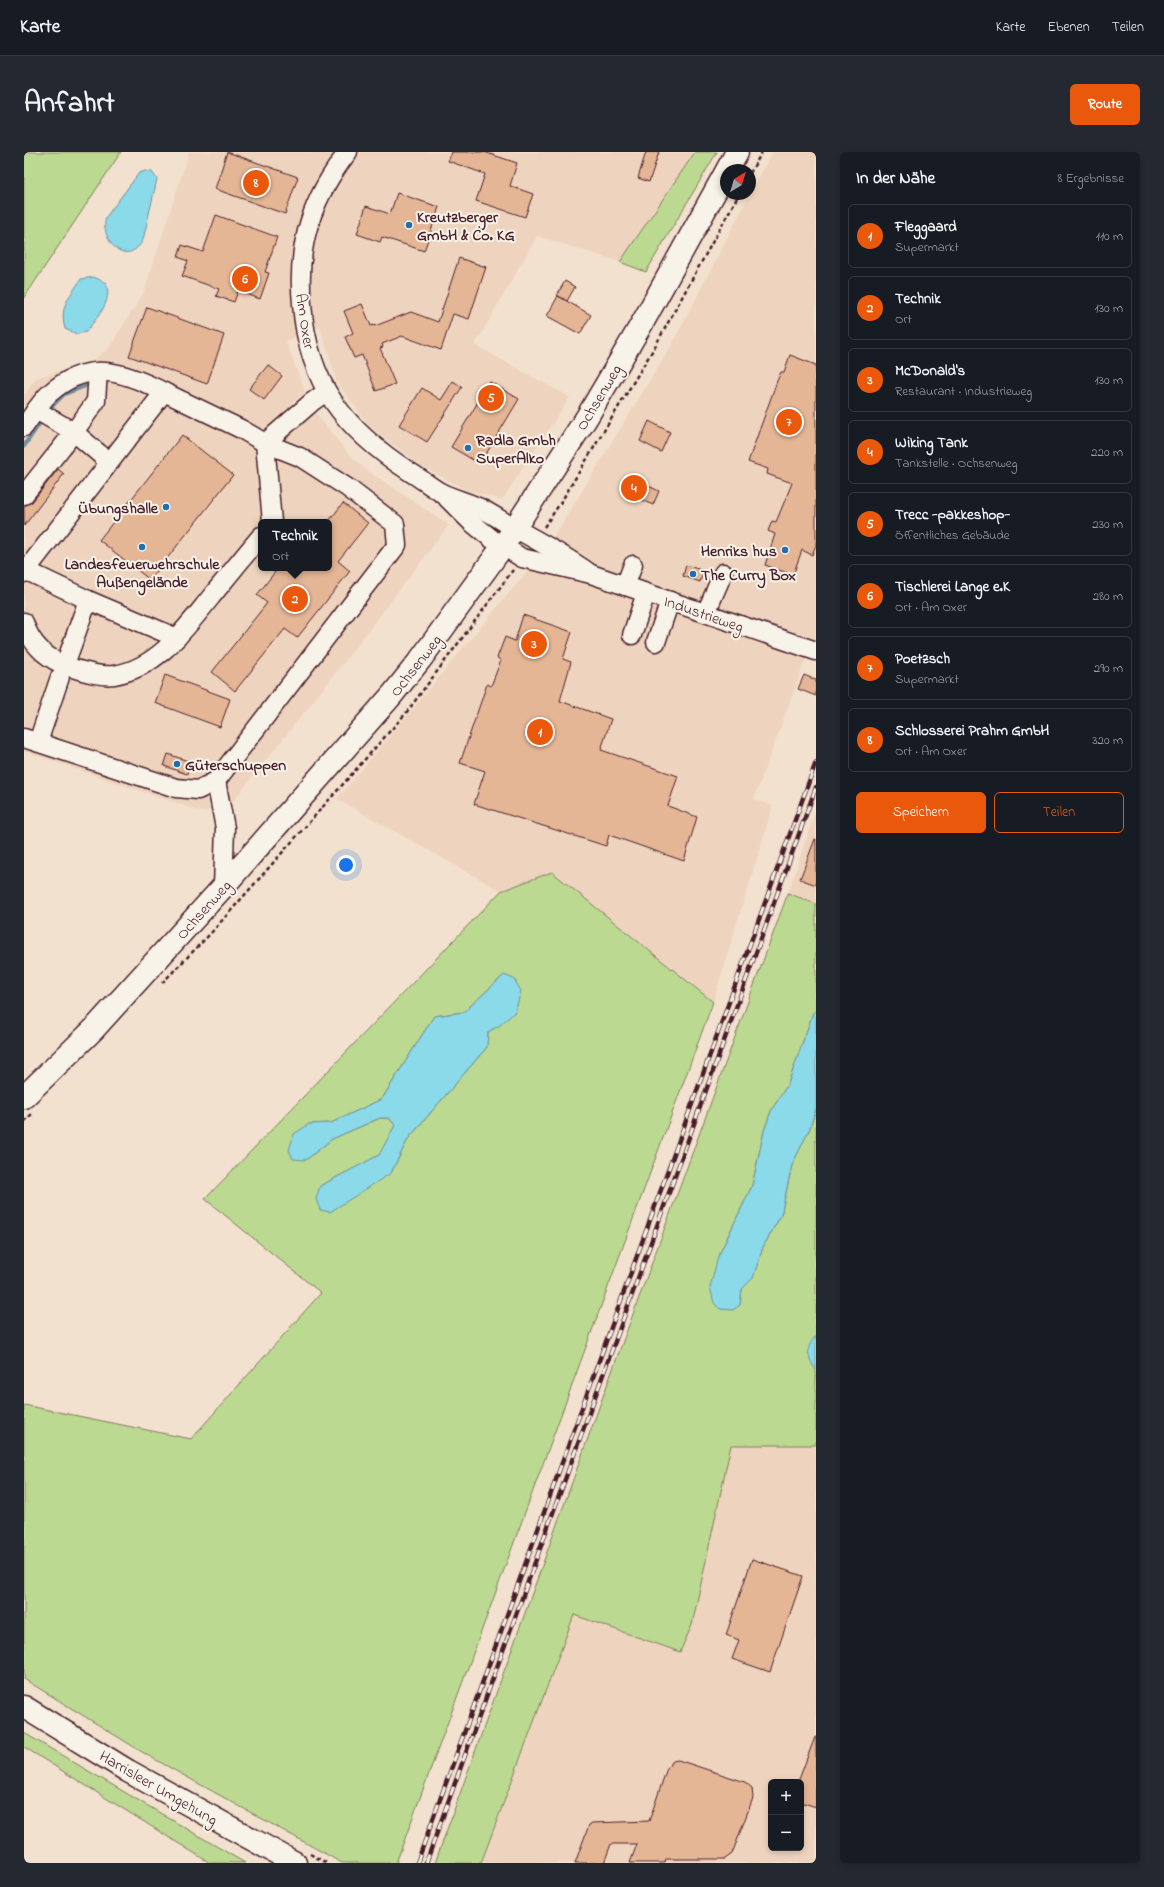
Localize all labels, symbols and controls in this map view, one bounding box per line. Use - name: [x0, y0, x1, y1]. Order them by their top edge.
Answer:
- text: Karte: [20, 14, 60, 41]
- text: Karte: [996, 17, 1025, 38]
- text: Ebenen: [1047, 17, 1090, 38]
- text: Teilen: [1112, 17, 1144, 38]
- text: Anfahrt: [24, 84, 115, 125]
- button: Route: [1070, 84, 1140, 125]
- north arrow: [720, 164, 756, 200]
- text: In der Nähe: [856, 166, 935, 191]
- pin: 8: [243, 168, 269, 198]
- text: 8 Ergebnisse: [1058, 169, 1124, 188]
- place label: Kreutzberger GmbH & Co. KG: [417, 206, 515, 248]
- text: Fleggaard: [895, 216, 957, 238]
- marker: Kreutzberger GmbH & Co. KG: [404, 220, 414, 230]
- text: 1: [868, 227, 872, 246]
- text: 110 m: [1096, 227, 1123, 246]
- text: Supermarkt: [895, 238, 959, 257]
- pin: 6: [232, 264, 258, 294]
- text: Technik: [895, 288, 941, 310]
- street label: Am Oxer: [288, 292, 320, 351]
- text: 2: [867, 299, 873, 318]
- text: 130 m: [1095, 299, 1123, 318]
- text: Ort: [895, 310, 912, 329]
- street label: Ochsenweg: [571, 360, 629, 436]
- text: McDonald's: [895, 360, 965, 382]
- text: 3: [867, 371, 873, 390]
- text: 130 m: [1095, 371, 1123, 390]
- text: Restaurant · Industrieweg: [895, 382, 1032, 401]
- pin: 5: [478, 383, 504, 413]
- pin: 7: [776, 407, 802, 437]
- place label: Radla Gmbh SuperAlko: [475, 429, 556, 471]
- text: Wiking Tank: [895, 432, 968, 454]
- marker: Radla Gmbh SuperAlko: [463, 443, 473, 453]
- text: 4: [867, 443, 873, 462]
- text: 220 m: [1091, 443, 1123, 462]
- text: Tankstelle · Ochsenweg: [895, 454, 1017, 473]
- pin: 4: [621, 473, 647, 503]
- place label: Übungshalle: [78, 497, 159, 522]
- marker: Übungshalle: [161, 502, 171, 512]
- text: Trecc -pakkeshop-: [895, 504, 1010, 526]
- text: 5: [866, 515, 874, 534]
- text: 230 m: [1092, 515, 1123, 534]
- popup: [258, 519, 332, 571]
- text: Technik: [272, 525, 318, 547]
- text: Öffentliches Gebäude: [895, 526, 1010, 545]
- place label: Henriks hus: [701, 540, 777, 564]
- marker: Landesfeuerwehrschule Außengelände: [137, 542, 147, 552]
- marker: Henriks hus: [780, 545, 790, 555]
- text: Ort: [272, 547, 289, 566]
- place label: Landesfeuerwehrschule Außengelände: [65, 553, 220, 596]
- place label: The Curry Box: [701, 564, 796, 589]
- marker: The Curry Box: [688, 569, 698, 579]
- text: Tischlerei Lange e.K: [895, 576, 1010, 598]
- pin: 2: [282, 584, 308, 614]
- text: 6: [867, 587, 873, 606]
- text: 280 m: [1093, 587, 1123, 606]
- street label: Industrieweg: [660, 590, 747, 640]
- text: Ort · Am Oxer: [895, 598, 967, 617]
- pin: 3: [521, 629, 547, 659]
- street label: Ochsenweg: [385, 630, 449, 702]
- text: Poetzsch: [895, 648, 950, 670]
- text: 7: [867, 659, 873, 678]
- text: 290 m: [1094, 659, 1123, 678]
- text: Supermarkt: [895, 670, 959, 689]
- pin: 1: [527, 717, 553, 747]
- text: Schlosserei Prahm GmbH: [895, 720, 1049, 742]
- text: 8: [868, 731, 872, 750]
- text: 320 m: [1092, 731, 1123, 750]
- text: Ort · Am Oxer: [895, 742, 967, 761]
- place label: Güterschuppen: [185, 754, 286, 778]
- marker: Güterschuppen: [172, 759, 182, 769]
- button: Speichern: [856, 792, 986, 833]
- button: Teilen: [994, 792, 1124, 833]
- your location: [336, 855, 356, 875]
- street label: Ochsenweg: [171, 875, 238, 946]
- street label: Harrisleer Umgehung: [94, 1745, 222, 1833]
- map controls: [768, 1779, 804, 1851]
- button: +: [768, 1779, 804, 1815]
- button: −: [768, 1815, 804, 1851]

